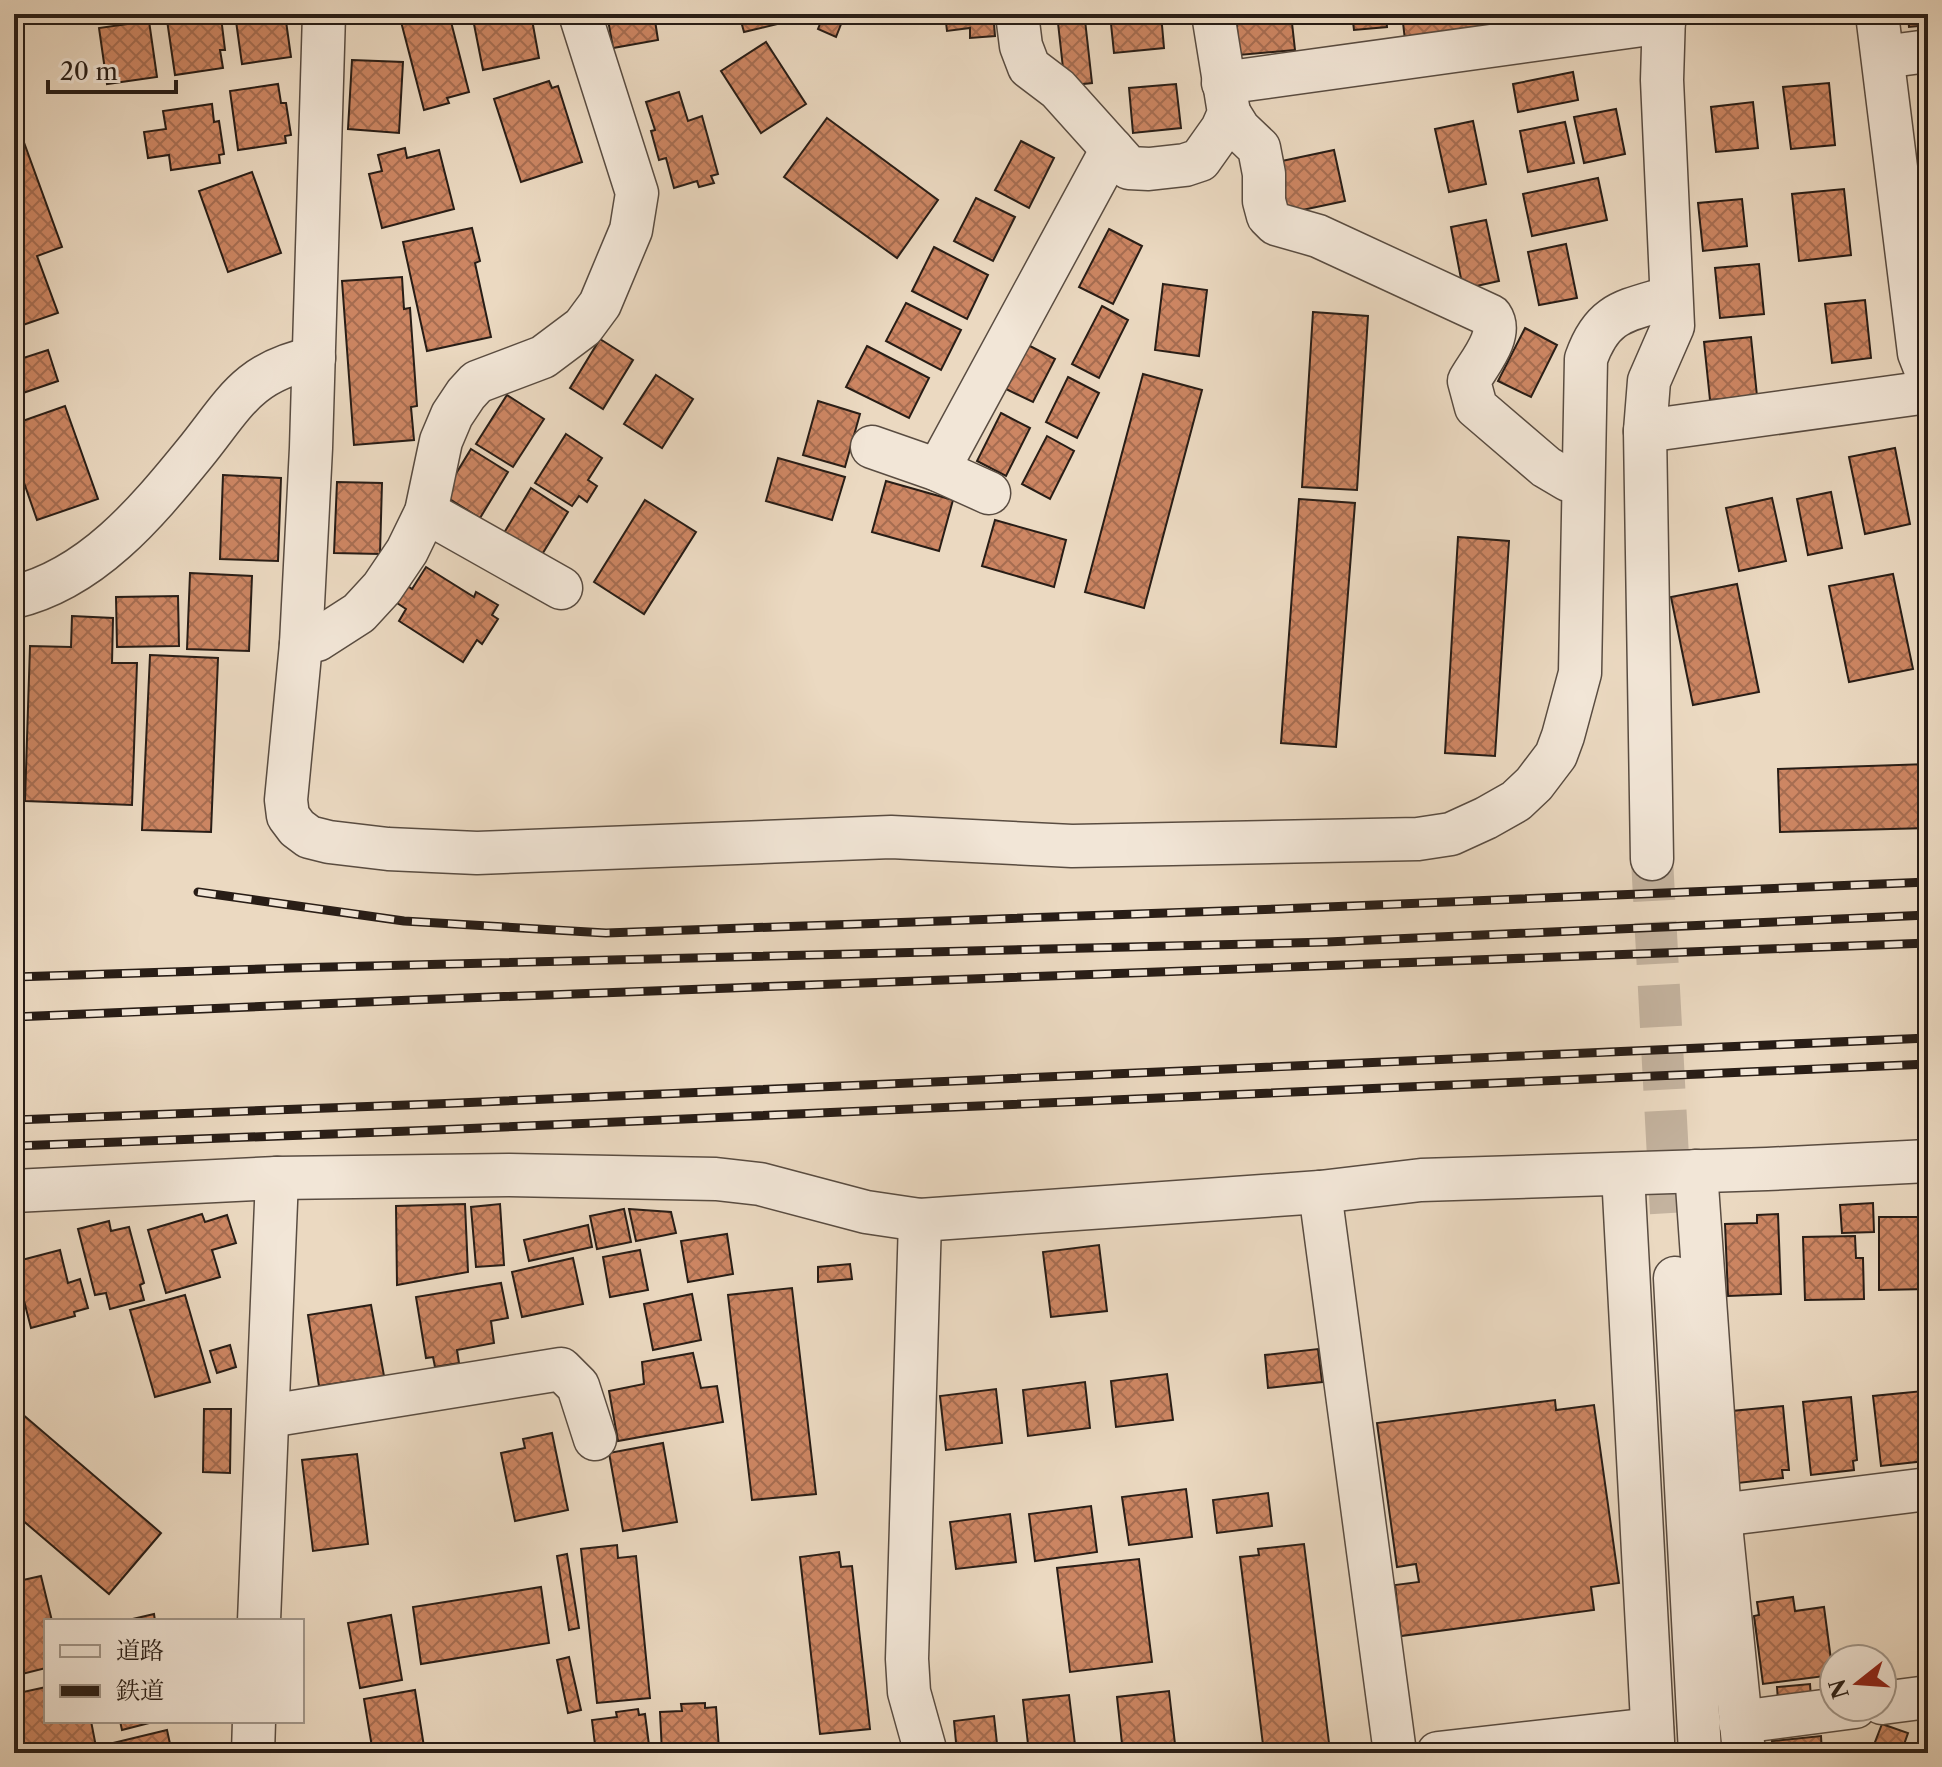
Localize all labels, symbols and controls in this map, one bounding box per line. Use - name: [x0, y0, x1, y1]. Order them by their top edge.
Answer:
- scale bar: [48, 44, 176, 94]
- text: 20 m: [60, 57, 118, 86]
- legend: [44, 1619, 304, 1723]
- text: 道路: [116, 1636, 164, 1665]
- north arrow: [1818, 1643, 1898, 1723]
- text: 鉄道: [116, 1676, 164, 1705]
- text: N: [1824, 1676, 1855, 1702]

